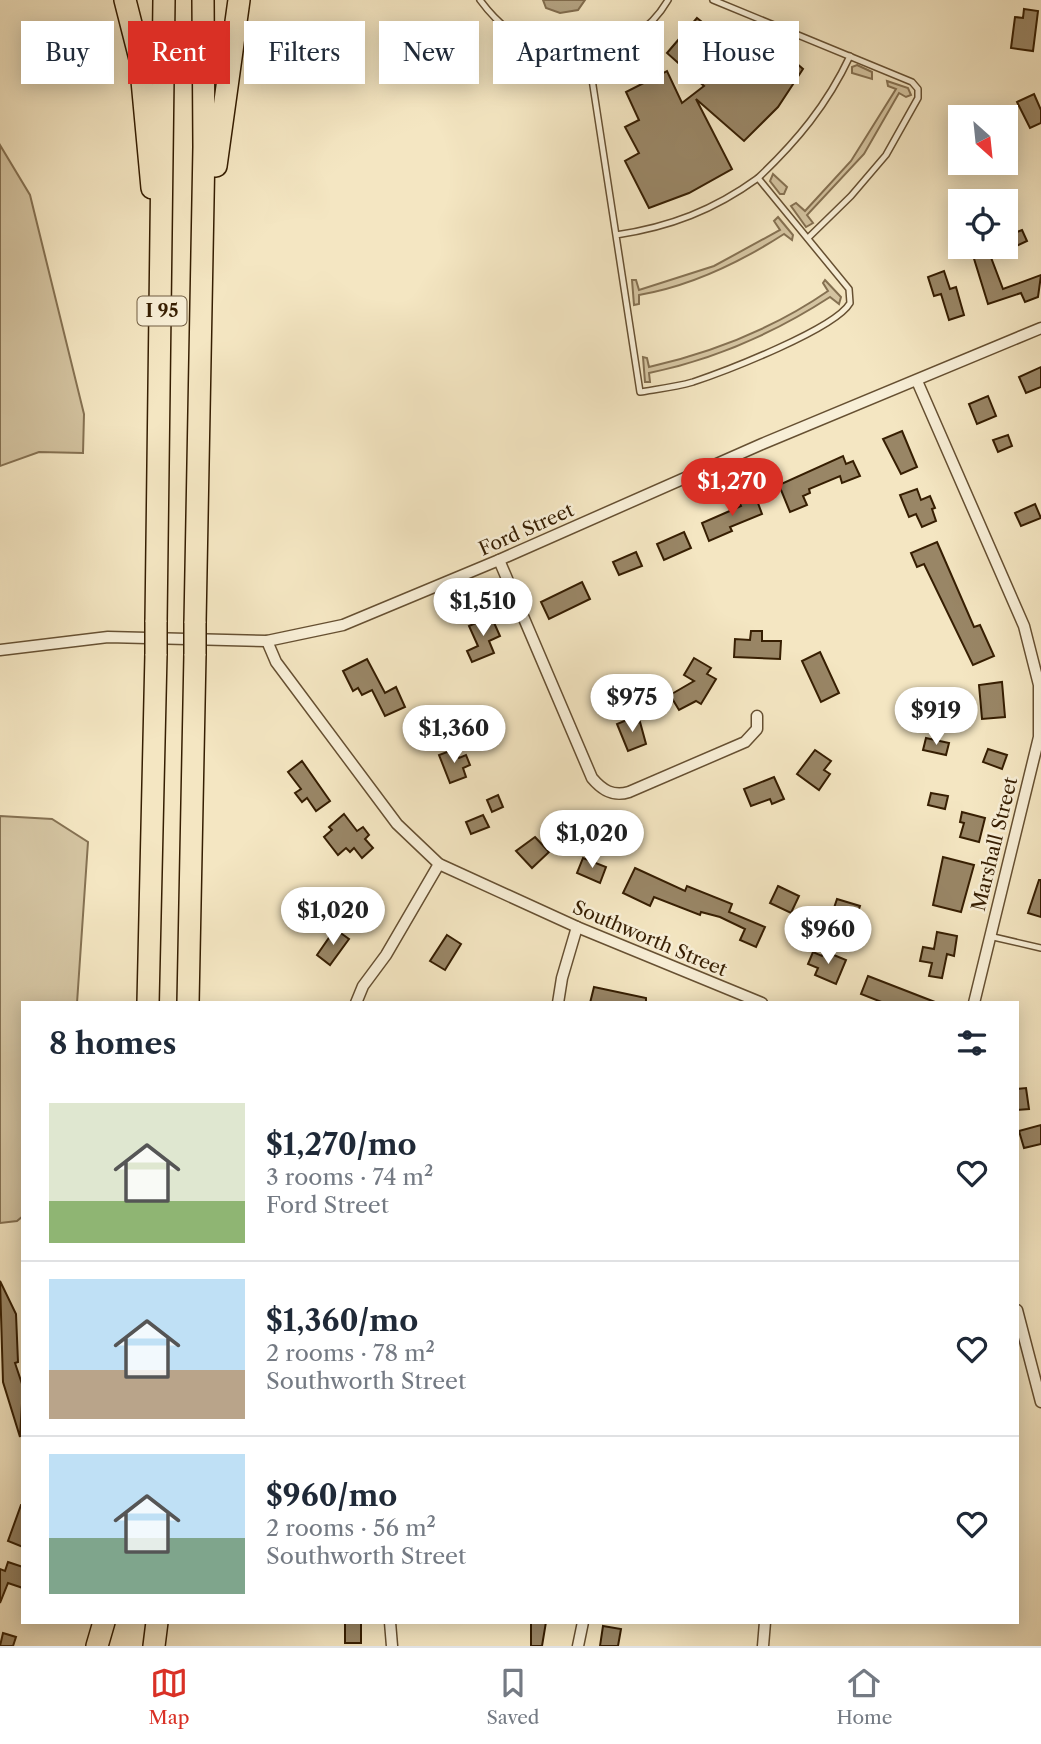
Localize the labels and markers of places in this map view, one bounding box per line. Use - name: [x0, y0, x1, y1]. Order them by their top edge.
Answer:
- pin: $1,270: [675, 458, 789, 518]
- pin: $1,510: [426, 578, 540, 638]
- pin: $975: [591, 674, 673, 734]
- pin: $919: [895, 688, 977, 747]
- pin: $1,360: [397, 706, 511, 765]
- pin: $1,020: [535, 810, 649, 870]
- pin: $1,020: [276, 888, 390, 947]
- pin: $960: [787, 906, 869, 966]

